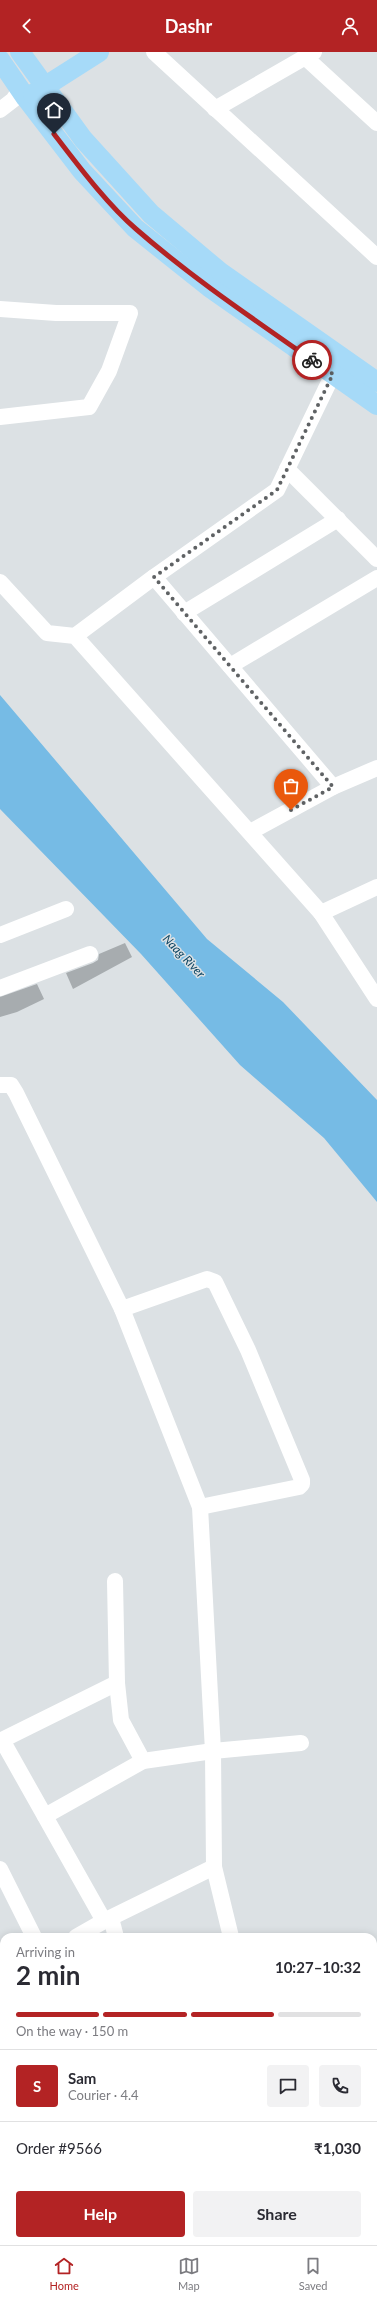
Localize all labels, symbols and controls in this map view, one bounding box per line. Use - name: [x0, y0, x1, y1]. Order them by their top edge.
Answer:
- icon: back: [16, 15, 38, 37]
- text: Dashr: [165, 15, 212, 37]
- icon: person: [339, 15, 361, 37]
- pin: [37, 93, 71, 134]
- icon: home: [43, 99, 65, 121]
- courier: [292, 340, 332, 380]
- icon: bike: [301, 349, 323, 371]
- pin: [274, 769, 308, 810]
- icon: bag: [280, 775, 302, 797]
- water label: Naag River: [160, 931, 209, 981]
- text: Arriving in: [16, 1944, 75, 1960]
- text: 10:27–10:32: [275, 1958, 361, 1976]
- text: 2 min: [16, 1959, 80, 1991]
- text: On the way · 150 m: [16, 2023, 128, 2039]
- button: chat: [267, 2065, 309, 2107]
- button: phone: [319, 2065, 361, 2107]
- text: Sam: [68, 2069, 96, 2087]
- text: S: [33, 2077, 41, 2095]
- text: Courier · 4.4: [68, 2087, 139, 2103]
- text: Order #9566: [16, 2139, 102, 2157]
- text: ₹1,030: [314, 2139, 361, 2157]
- button: Help: [16, 2191, 185, 2237]
- button: Share: [193, 2191, 361, 2237]
- tab: Home: [49, 2255, 79, 2292]
- tab: Map: [178, 2255, 200, 2292]
- tab: Saved: [299, 2255, 327, 2292]

